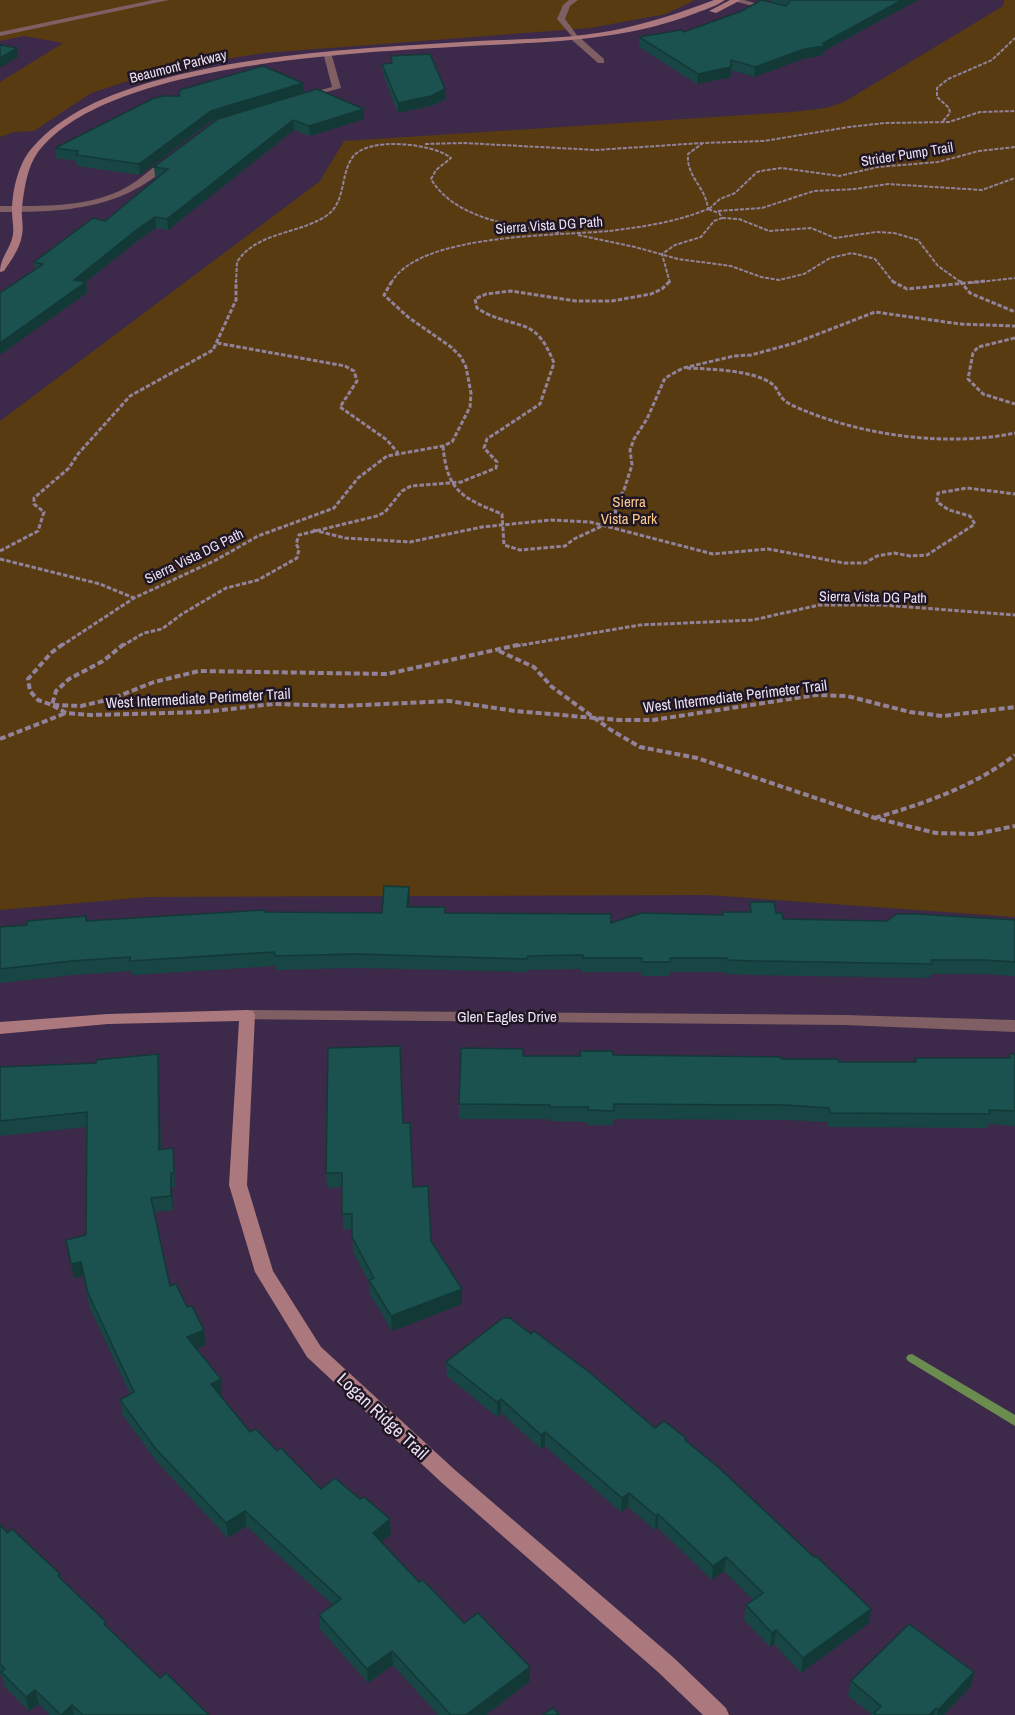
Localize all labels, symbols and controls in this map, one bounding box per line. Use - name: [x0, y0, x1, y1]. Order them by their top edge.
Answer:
- street label: Beaumont Parkway: [128, 45, 229, 87]
- street label: Strider Pump Trail: [860, 138, 954, 170]
- street label: Sierra Vista DG Path: [495, 212, 603, 238]
- park label: Sierra Vista Park: [601, 491, 658, 529]
- street label: Sierra Vista DG Path: [142, 524, 246, 588]
- street label: Sierra Vista DG Path: [819, 587, 927, 607]
- street label: West Intermediate Perimeter Trail: [642, 674, 828, 718]
- street label: West Intermediate Perimeter Trail: [105, 683, 291, 713]
- street label: Glen Eagles Drive: [457, 1006, 557, 1027]
- street label: Logan Ridge Trail: [332, 1367, 434, 1465]

